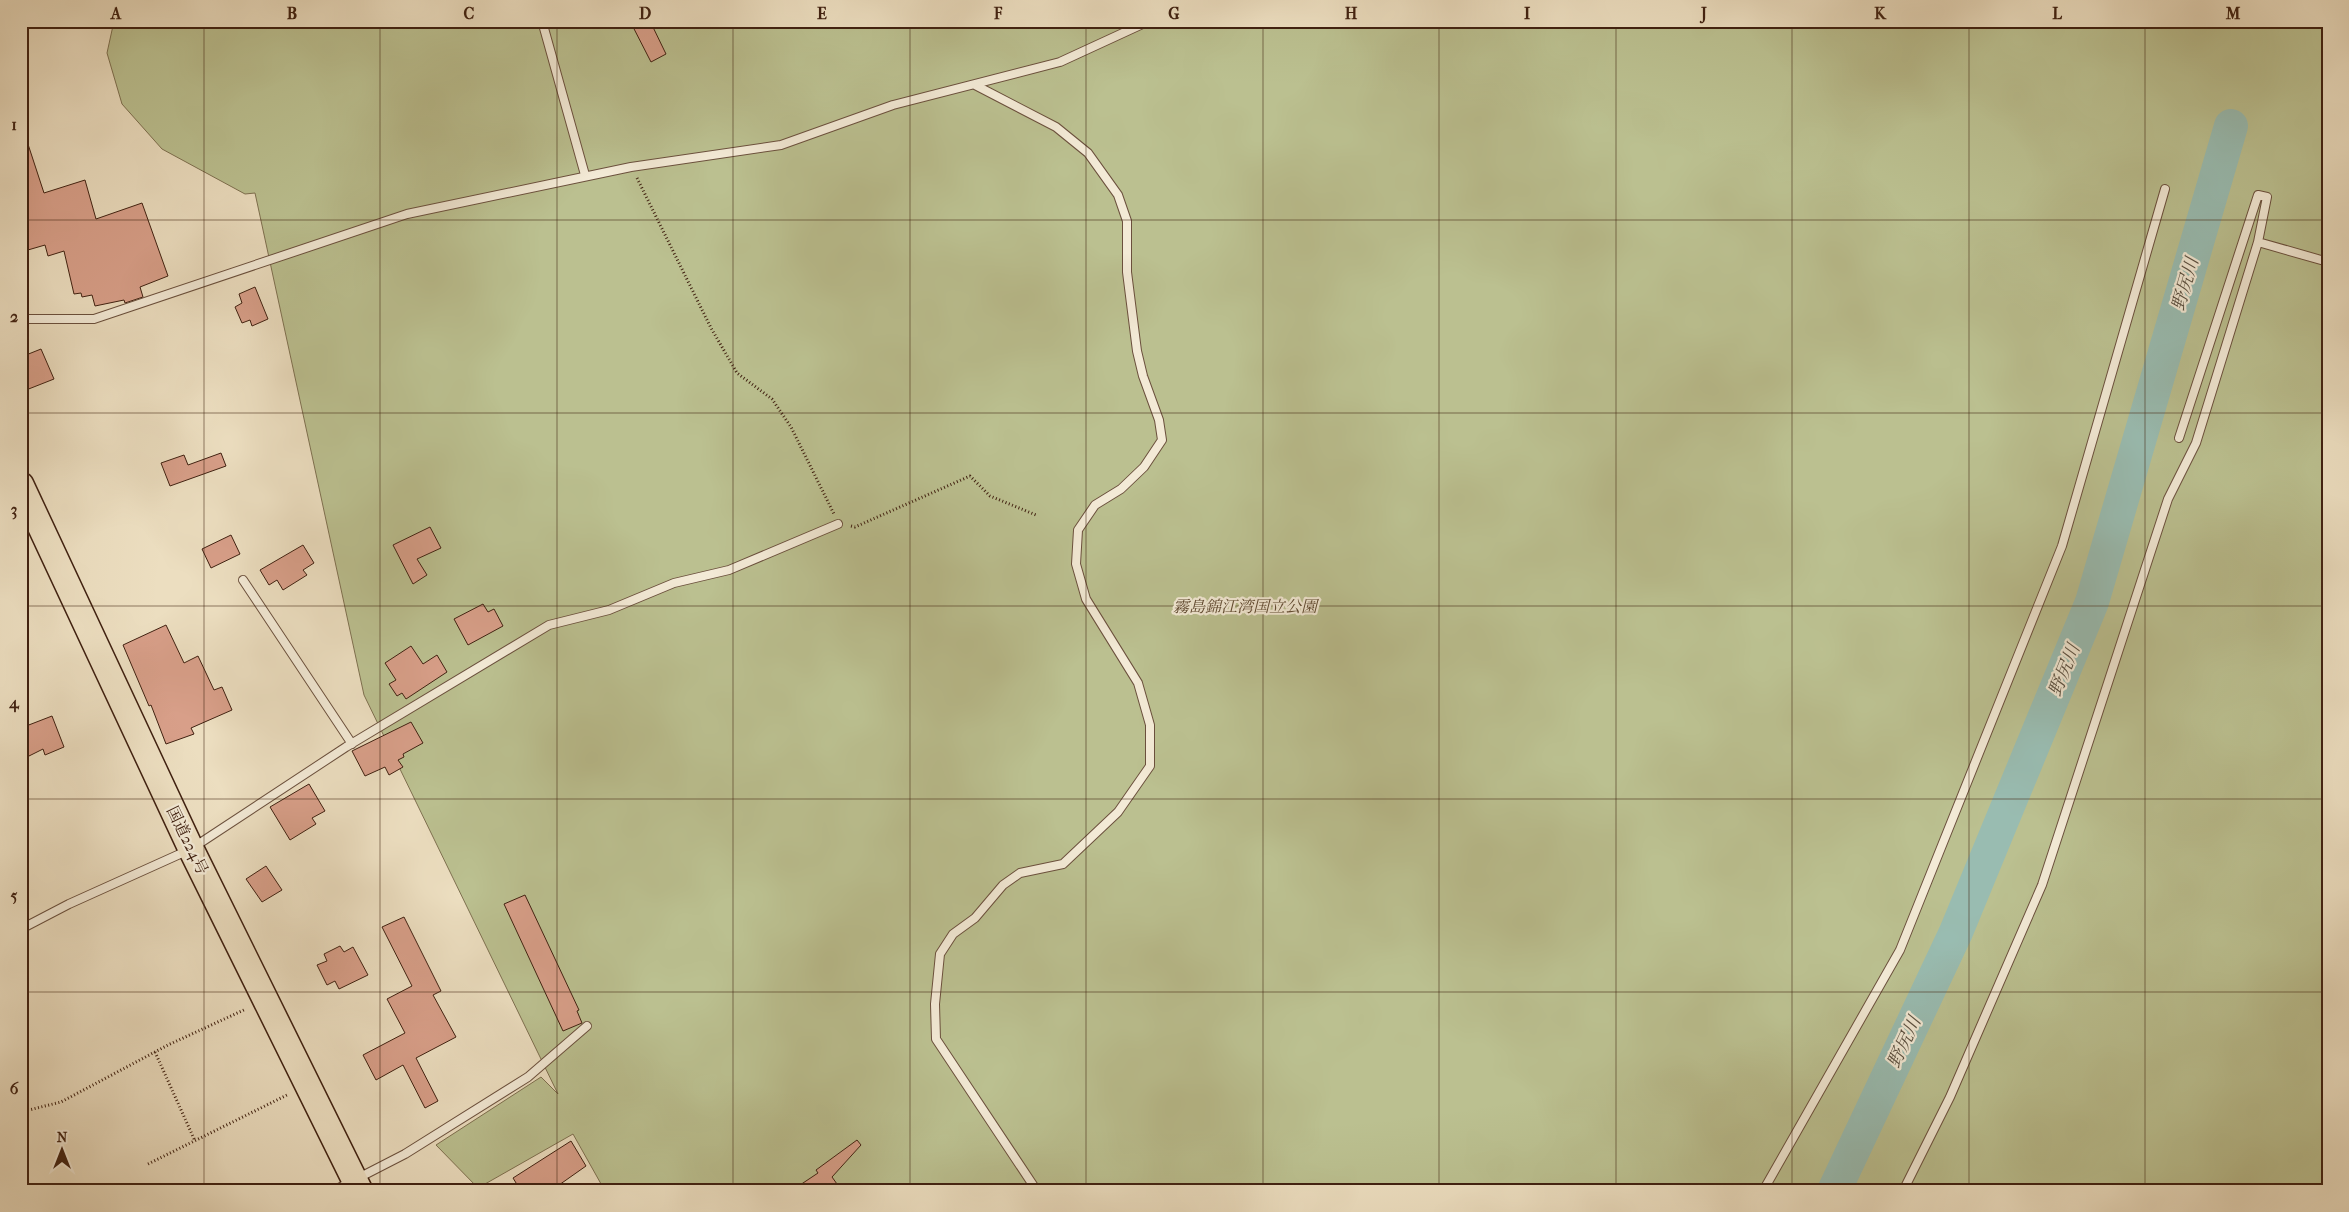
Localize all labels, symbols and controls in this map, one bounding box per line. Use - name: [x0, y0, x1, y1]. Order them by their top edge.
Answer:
- text: A: [110, 4, 122, 23]
- text: B: [287, 4, 297, 23]
- text: C: [464, 4, 475, 23]
- text: D: [639, 4, 651, 23]
- text: E: [817, 4, 827, 23]
- text: F: [993, 4, 1003, 23]
- text: G: [1168, 4, 1180, 23]
- text: H: [1345, 4, 1358, 23]
- text: I: [1524, 4, 1531, 23]
- text: J: [1699, 4, 1707, 24]
- text: K: [1874, 4, 1887, 23]
- text: L: [2052, 4, 2062, 23]
- text: M: [2225, 4, 2241, 23]
- text: 1: [11, 115, 17, 134]
- water label: 野尻川: [2168, 253, 2204, 313]
- text: 2: [10, 307, 18, 326]
- text: 3: [11, 500, 17, 520]
- park label: 霧島錦江湾国立公園: [1173, 597, 1320, 616]
- water label: 野尻川: [2045, 639, 2085, 699]
- text: 4: [8, 693, 20, 713]
- street label: 国道224号: [163, 803, 212, 878]
- text: 5: [11, 886, 18, 905]
- water label: 野尻川: [1884, 1011, 1926, 1071]
- text: 6: [10, 1079, 19, 1098]
- north arrow: [38, 1124, 88, 1174]
- text: N: [57, 1129, 68, 1146]

